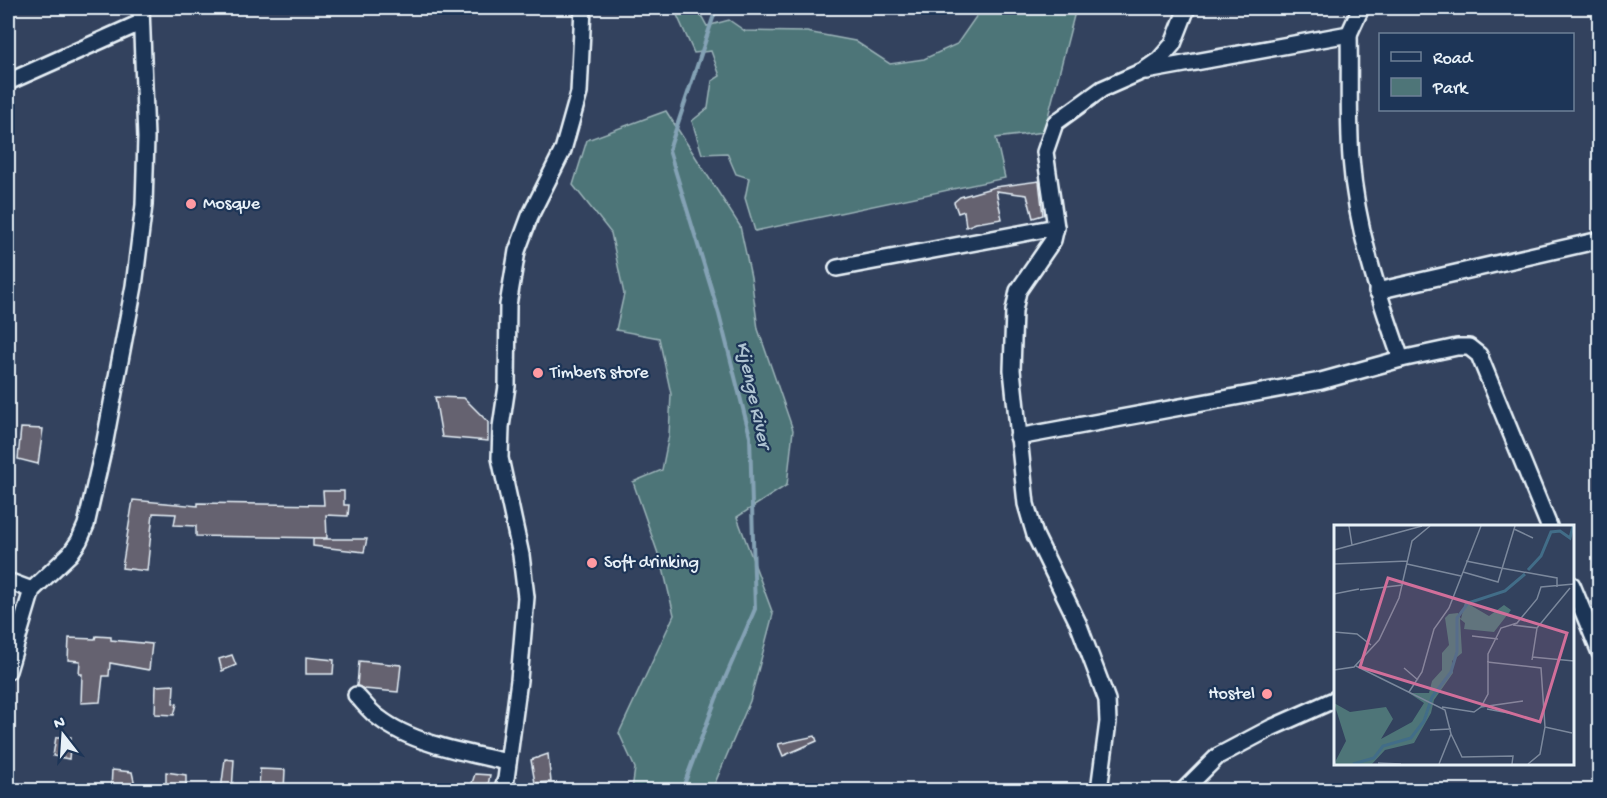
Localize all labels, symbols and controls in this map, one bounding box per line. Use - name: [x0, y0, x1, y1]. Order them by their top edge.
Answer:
- legend: [1379, 33, 1574, 111]
- text: Road: [1433, 49, 1474, 70]
- text: Park: [1432, 79, 1469, 100]
- place label: Mosque: [203, 194, 261, 215]
- marker: Mosque: [184, 197, 198, 211]
- water label: Kijenge River: [729, 340, 775, 454]
- place label: Timbers store: [549, 363, 649, 384]
- marker: Timbers store: [531, 366, 545, 380]
- inset map: [1334, 525, 1574, 765]
- place label: Soft drinking: [604, 553, 699, 574]
- marker: Soft drinking: [585, 556, 599, 570]
- place label: Hostel: [1208, 684, 1255, 705]
- marker: Hostel: [1260, 687, 1274, 701]
- north arrow: [33, 705, 93, 765]
- text: N: [52, 713, 68, 735]

